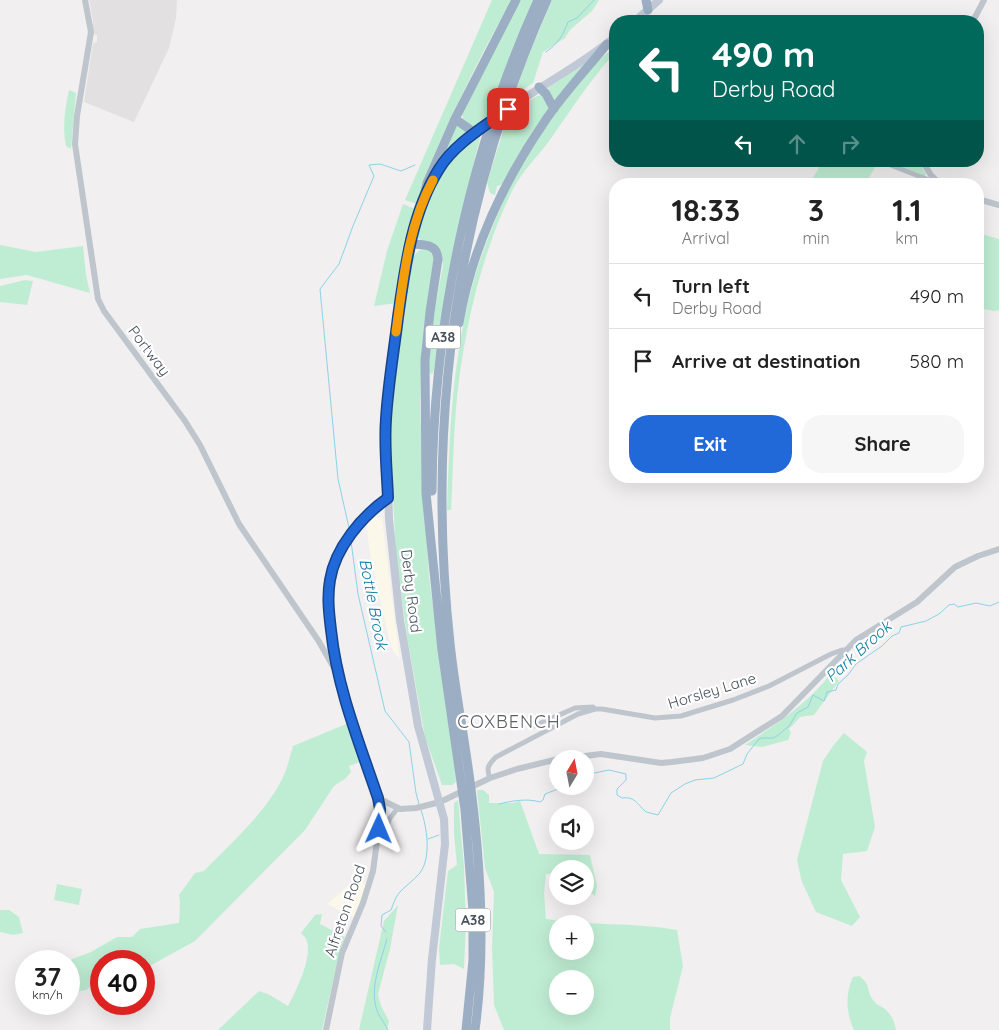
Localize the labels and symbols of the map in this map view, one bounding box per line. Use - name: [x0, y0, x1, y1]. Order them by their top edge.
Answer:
- pin: [487, 88, 529, 130]
- street label: Portway: [124, 322, 175, 380]
- road number: A38: [426, 326, 460, 348]
- street label: Derby Road: [397, 548, 426, 634]
- water label: Bottle Brook: [355, 557, 393, 652]
- water label: Park Brook: [821, 615, 896, 686]
- street label: Horsley Lane: [665, 668, 758, 713]
- district label: COXBENCH: [457, 710, 561, 733]
- north arrow: [549, 750, 594, 795]
- position arrow: [352, 802, 404, 854]
- street label: Alfreton Road: [320, 862, 369, 960]
- road number: A38: [456, 908, 490, 932]
- speed limit sign: 40: [90, 950, 155, 1015]

